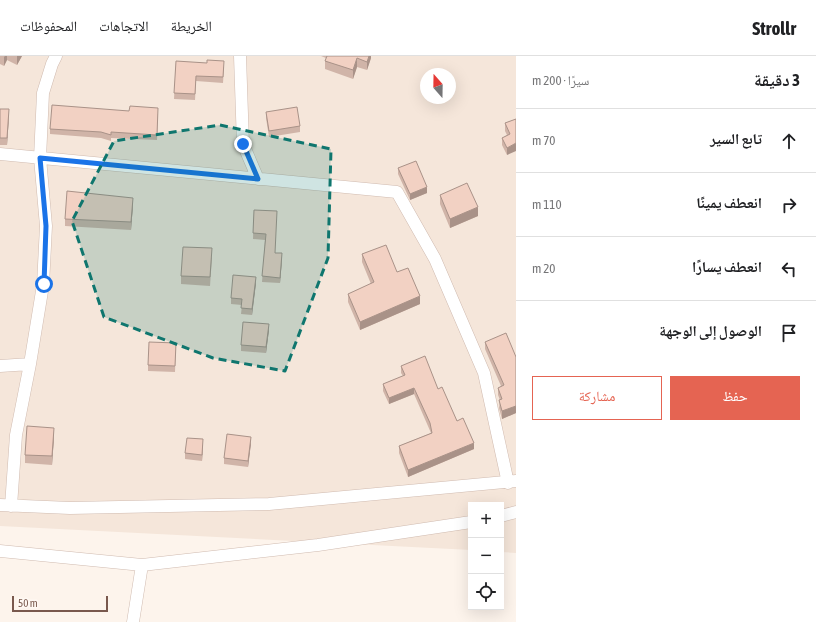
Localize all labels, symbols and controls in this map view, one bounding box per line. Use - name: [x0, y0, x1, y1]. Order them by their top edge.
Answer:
- text: Strollr: [752, 17, 796, 39]
- text: المحفوظات: [20, 18, 77, 34]
- text: الاتجاهات: [99, 18, 149, 34]
- text: الخريطة: [171, 18, 212, 34]
- north arrow: [420, 68, 456, 104]
- text: 3 دقيقة: [754, 70, 800, 90]
- text: سيرًا · 200 m: [532, 73, 589, 88]
- text: تابع السير: [710, 130, 762, 147]
- icon: ahead: [778, 130, 800, 152]
- text: 70 m: [532, 133, 555, 148]
- route end: [234, 135, 252, 153]
- text: انعطف يمينًا: [696, 194, 762, 211]
- icon: right: [778, 194, 800, 216]
- text: 110 m: [532, 197, 562, 212]
- text: انعطف يسارًا: [692, 258, 762, 275]
- icon: left: [778, 258, 800, 280]
- text: 20 m: [532, 261, 555, 276]
- route start: [35, 275, 53, 293]
- text: الوصول إلى الوجهة: [659, 322, 762, 339]
- icon: arrive: [778, 322, 800, 344]
- button: مشاركة: [532, 376, 662, 420]
- button: حفظ: [670, 376, 800, 420]
- map controls: [468, 502, 504, 610]
- button: +: [468, 502, 504, 538]
- button: −: [468, 538, 504, 574]
- button: locate: [468, 574, 504, 610]
- scale bar: [12, 594, 108, 613]
- text: 50 m: [18, 597, 38, 609]

